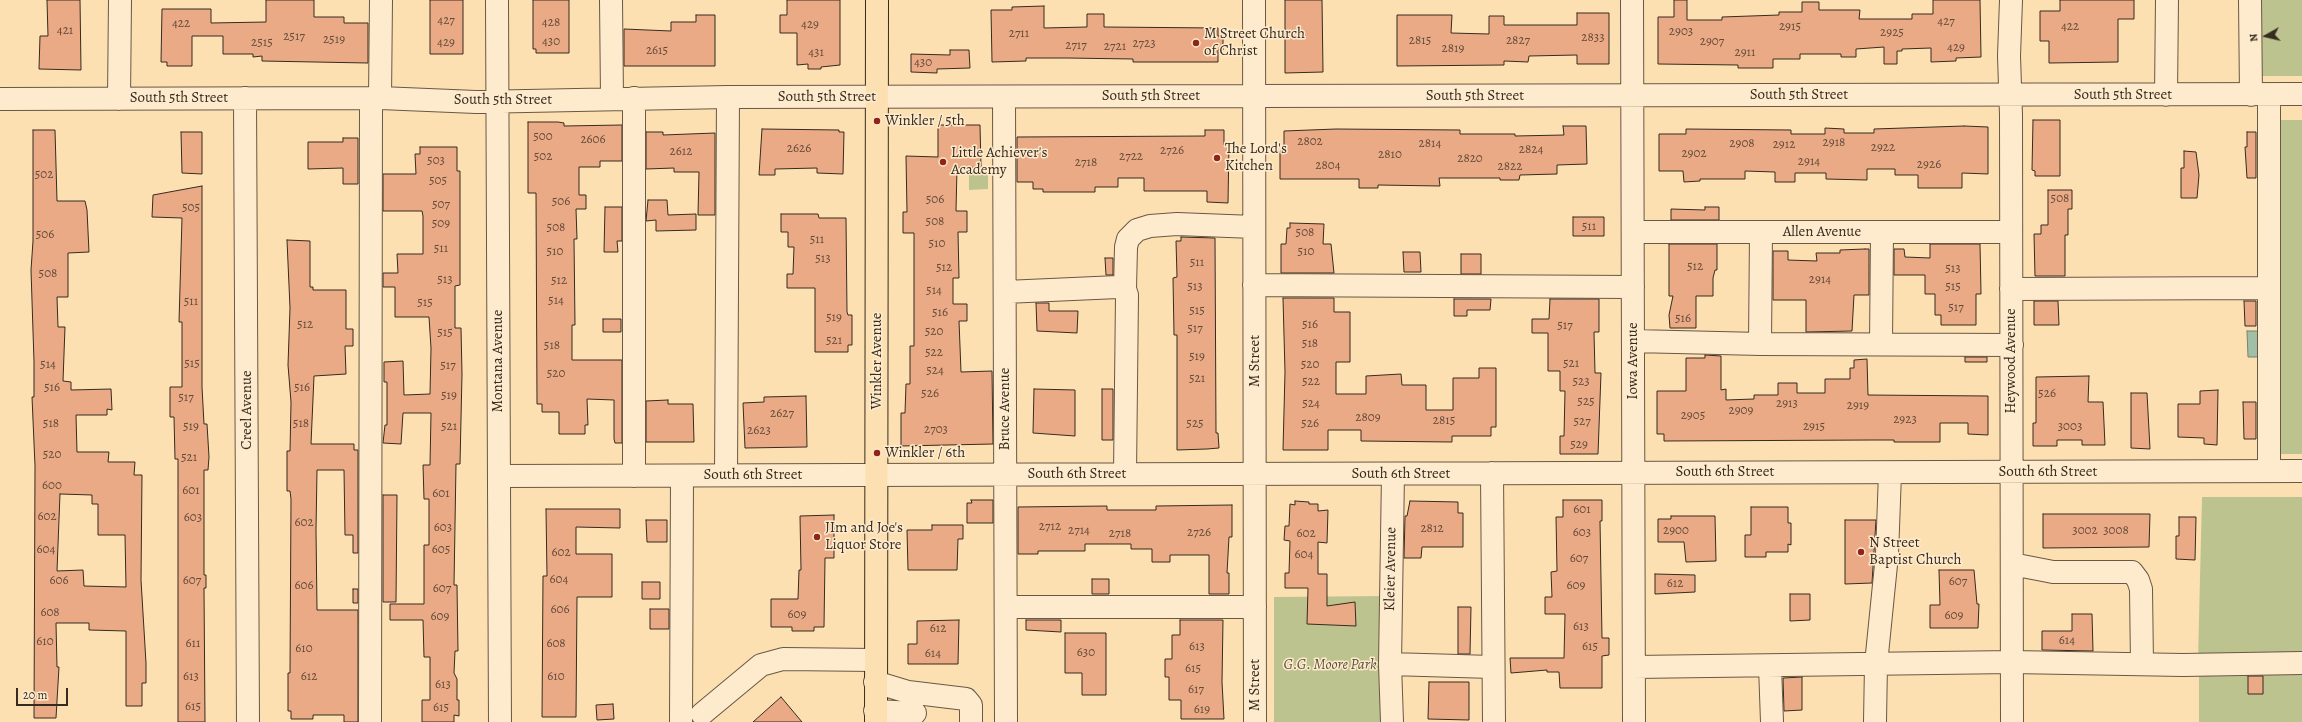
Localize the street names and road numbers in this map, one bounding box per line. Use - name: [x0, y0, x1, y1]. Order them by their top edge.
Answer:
- street label: South 5th Street: [1750, 86, 1848, 104]
- street label: South 5th Street: [2074, 86, 2172, 104]
- street label: South 5th Street: [1102, 87, 1200, 105]
- street label: South 5th Street: [1426, 87, 1524, 105]
- street label: South 5th Street: [778, 88, 876, 106]
- street label: South 5th Street: [130, 89, 228, 107]
- street label: South 5th Street: [454, 91, 552, 109]
- street label: Allen Avenue: [1783, 223, 1861, 241]
- street label: Heywood Avenue: [2002, 308, 2020, 414]
- street label: Montana Avenue: [489, 310, 507, 412]
- street label: Winkler Avenue: [868, 312, 886, 410]
- street label: Iowa Avenue: [1624, 322, 1642, 400]
- street label: M Street: [1246, 335, 1264, 387]
- street label: Bruce Avenue: [996, 367, 1014, 451]
- street label: Creel Avenue: [238, 370, 256, 450]
- street label: South 6th Street: [1676, 463, 1774, 481]
- street label: South 6th Street: [1999, 463, 2097, 481]
- street label: South 6th Street: [1028, 465, 1126, 483]
- street label: South 6th Street: [1352, 465, 1450, 483]
- street label: South 6th Street: [704, 466, 802, 484]
- street label: Kleier Avenue: [1381, 527, 1401, 611]
- street label: M Street: [1246, 659, 1264, 711]

